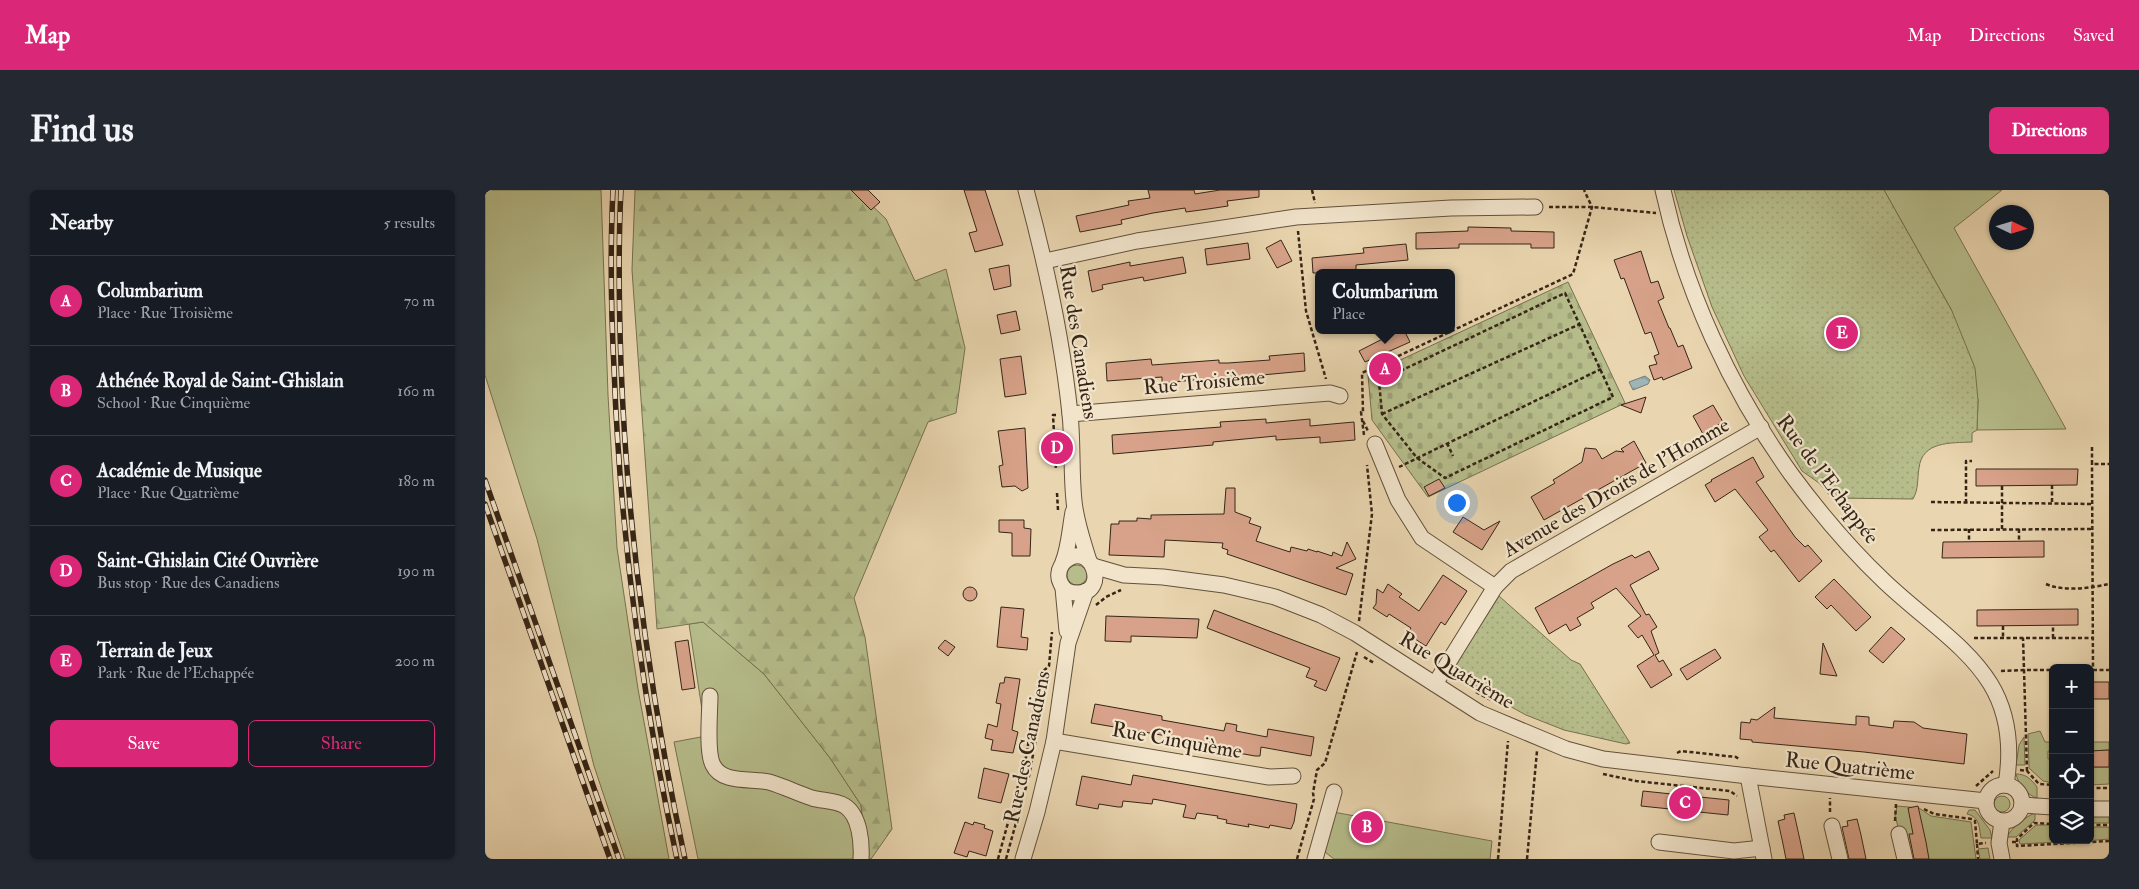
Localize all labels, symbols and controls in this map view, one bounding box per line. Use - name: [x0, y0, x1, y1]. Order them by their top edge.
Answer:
- text: Map: [25, 20, 70, 51]
- text: Map: [1908, 24, 1941, 47]
- text: Directions: [1969, 24, 2045, 47]
- text: Saved: [2073, 24, 2114, 47]
- button: Directions: [1989, 107, 2109, 154]
- text: Find us: [30, 108, 134, 152]
- north arrow: [1989, 205, 2034, 250]
- text: Nearby: [50, 209, 113, 236]
- text: 5 results: [384, 213, 435, 233]
- street label: Rue des Canadiens: [1053, 263, 1104, 421]
- popup: [1315, 269, 1455, 334]
- text: Columbarium: [97, 279, 203, 303]
- text: Columbarium: [1332, 280, 1438, 304]
- text: A: [61, 291, 71, 311]
- text: 70 m: [404, 291, 435, 311]
- text: Place · Rue Troisième: [97, 303, 233, 323]
- text: Place: [1332, 304, 1365, 324]
- pin: E: [1826, 314, 1858, 352]
- pin: A: [1369, 350, 1401, 388]
- street label: Rue Troisième: [1142, 364, 1266, 401]
- text: Athénée Royal de Saint-Ghislain: [97, 369, 344, 393]
- text: B: [61, 381, 71, 401]
- text: 160 m: [397, 381, 435, 401]
- text: School · Rue Cinquième: [97, 393, 250, 413]
- street label: Rue de l'Echappée: [1770, 409, 1885, 550]
- street label: Avenue des Droits de l'Homme: [1497, 411, 1735, 564]
- pin: D: [1041, 429, 1073, 467]
- text: Académie de Musique: [97, 459, 262, 483]
- text: C: [60, 471, 72, 491]
- text: 180 m: [398, 471, 435, 491]
- text: Place · Rue Quatrième: [97, 483, 239, 503]
- your location: [1444, 490, 1470, 516]
- text: Saint-Ghislain Cité Ouvrière: [97, 549, 319, 573]
- text: D: [59, 561, 73, 581]
- text: 190 m: [397, 561, 435, 581]
- text: Bus stop · Rue des Canadiens: [97, 573, 279, 593]
- street label: Rue Quatrième: [1394, 625, 1520, 716]
- text: Terrain de Jeux: [97, 639, 212, 663]
- text: E: [60, 651, 72, 671]
- text: 200 m: [395, 651, 435, 671]
- text: Park · Rue de l'Echappée: [97, 663, 254, 683]
- map controls: [2049, 664, 2094, 844]
- button: +: [2049, 664, 2094, 709]
- street label: Rue des Canadiens: [998, 668, 1057, 826]
- button: −: [2049, 709, 2094, 754]
- street label: Rue Cinquième: [1110, 716, 1244, 765]
- button: Save: [50, 720, 238, 767]
- button: Share: [248, 720, 435, 767]
- street label: Rue Quatrième: [1784, 746, 1916, 787]
- button: locate: [2049, 754, 2094, 799]
- pin: C: [1669, 784, 1701, 822]
- button: layers: [2049, 799, 2094, 844]
- pin: B: [1351, 808, 1383, 846]

